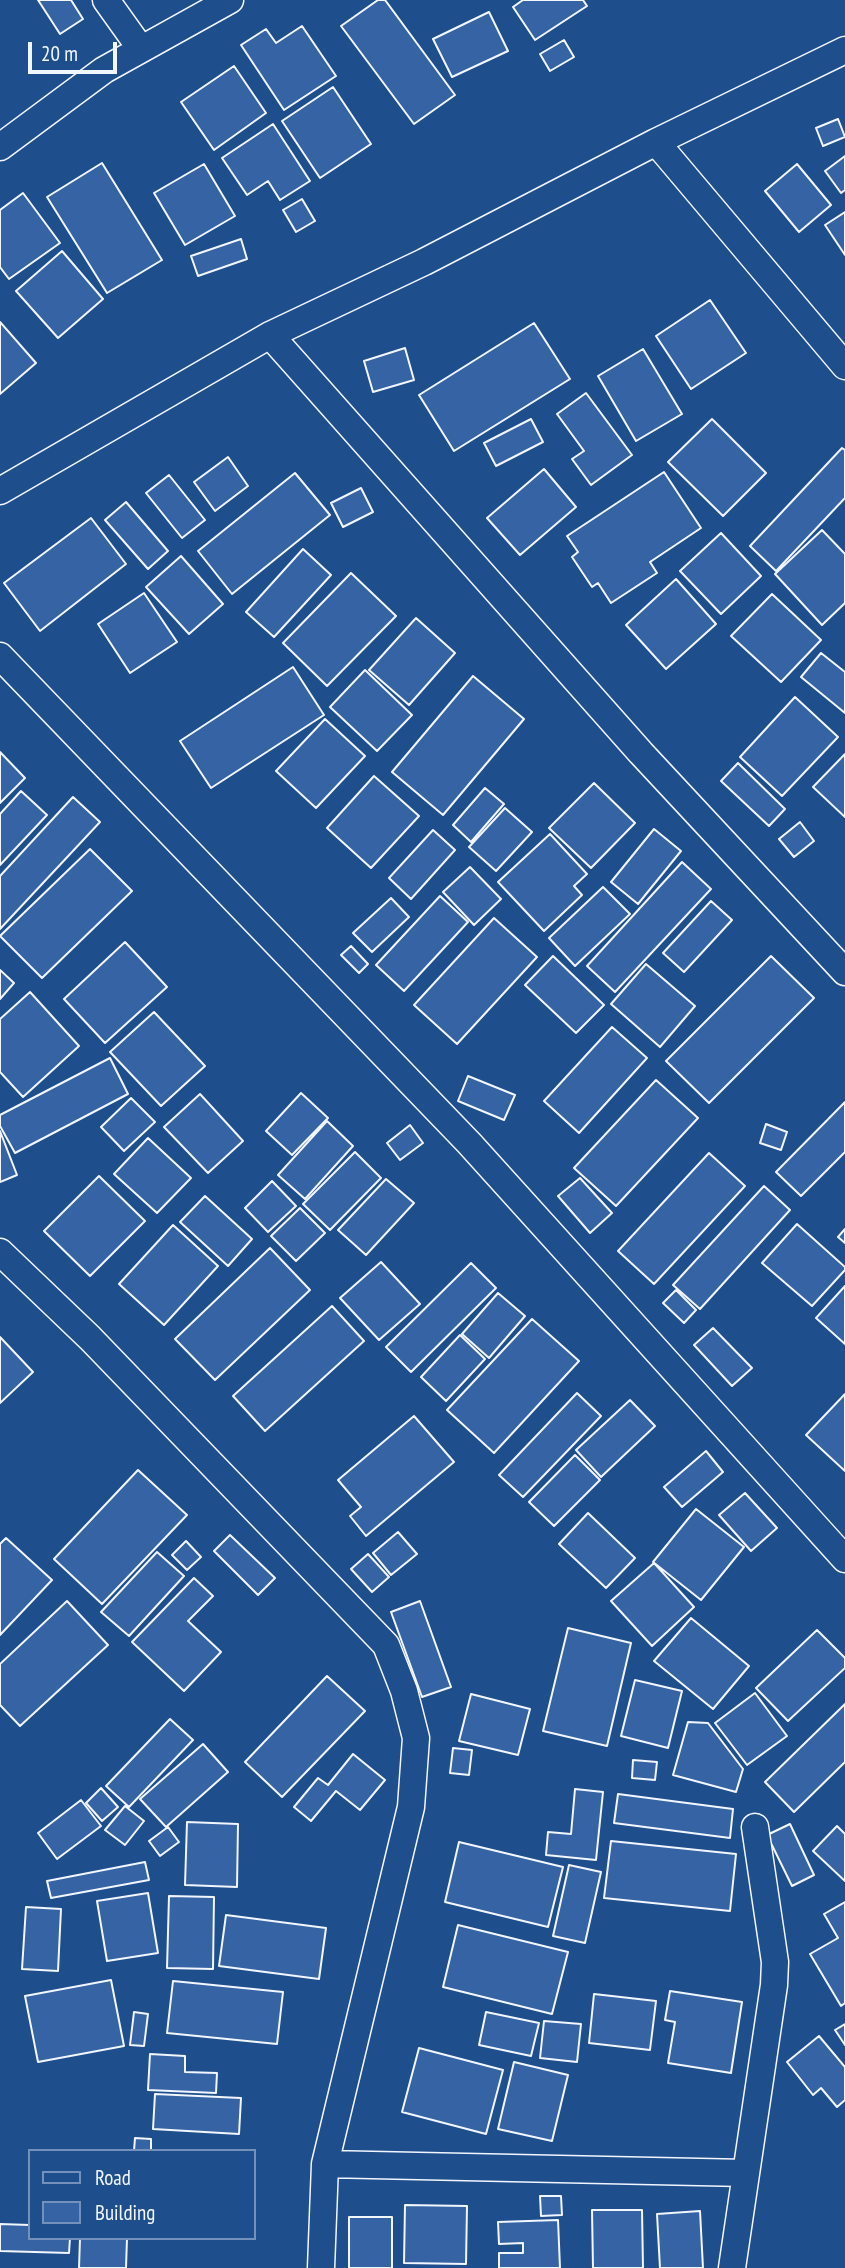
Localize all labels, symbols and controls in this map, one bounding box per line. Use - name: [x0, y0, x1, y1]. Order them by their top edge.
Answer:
- scale bar: [32, 28, 121, 72]
- text: 20 m: [41, 40, 78, 67]
- legend: [28, 2149, 256, 2240]
- text: Road: [95, 2164, 131, 2191]
- text: Building: [95, 2199, 155, 2226]

